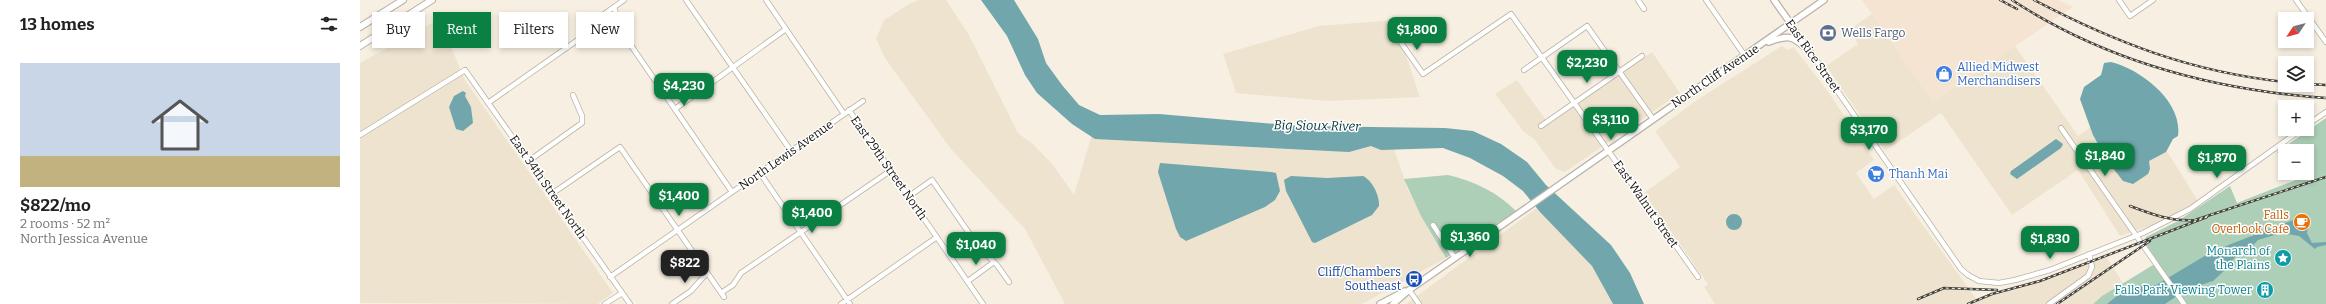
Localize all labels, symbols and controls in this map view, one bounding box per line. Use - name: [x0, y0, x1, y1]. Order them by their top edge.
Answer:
- chip: Buy: [372, 12, 425, 48]
- chip: Rent: [433, 12, 491, 48]
- chip: Filters: [499, 12, 568, 48]
- chip: New: [576, 12, 634, 48]
- north arrow: [2278, 12, 2314, 48]
- map controls: [2278, 12, 2314, 180]
- icon: filters: [318, 13, 340, 35]
- text: 13 homes: [20, 14, 95, 35]
- pin: $1,800: [1384, 17, 1450, 51]
- street label: East Rice Street: [1782, 17, 1844, 96]
- text: $1,800: [1396, 22, 1438, 37]
- bank icon: Wells Fargo: [1818, 23, 1838, 43]
- place label: Wells Fargo: [1841, 26, 1906, 40]
- street label: North Cliff Avenue: [1668, 41, 1762, 111]
- pin: $2,230: [1554, 50, 1620, 84]
- text: $2,230: [1566, 55, 1608, 70]
- button: layers: [2278, 56, 2314, 92]
- place label: Allied Midwest Merchandisers: [1957, 60, 2041, 88]
- shop icon: Allied Midwest Merchandisers: [1934, 64, 1954, 84]
- pin: $4,230: [651, 73, 717, 107]
- text: $4,230: [663, 78, 705, 93]
- icon: home: [144, 89, 216, 161]
- button: +: [2278, 100, 2314, 136]
- pin: $3,110: [1578, 107, 1644, 141]
- text: $3,110: [1592, 112, 1630, 127]
- street label: East 29th Street North: [848, 113, 930, 223]
- street label: North Lewis Avenue: [736, 117, 836, 193]
- water label: Big Sioux River: [1274, 117, 1361, 134]
- pin: $3,170: [1836, 117, 1902, 151]
- text: $3,170: [1850, 122, 1888, 137]
- street label: East 34th Street North: [507, 132, 590, 242]
- pin: $1,840: [2072, 143, 2138, 177]
- button: −: [2278, 144, 2314, 180]
- pin: $1,870: [2184, 145, 2250, 179]
- text: $1,840: [2085, 148, 2125, 163]
- text: $1,870: [2197, 150, 2237, 165]
- street label: East Walnut Street: [1611, 158, 1682, 251]
- supermarket icon: Thanh Mai: [1866, 164, 1886, 184]
- place label: Thanh Mai: [1889, 167, 1948, 181]
- pin: $1,400: [646, 183, 712, 217]
- text: $1,400: [659, 188, 699, 203]
- text: $822/mo: [20, 195, 91, 216]
- pin: $1,400: [779, 200, 845, 234]
- text: $1,400: [792, 205, 832, 220]
- place label: Falls Overlook Cafe: [2211, 208, 2289, 236]
- cafe icon: Falls Overlook Cafe: [2292, 212, 2312, 232]
- text: 2 rooms · 52 m²: [20, 216, 110, 231]
- pin: $1,360: [1437, 224, 1503, 258]
- pin: $1,830: [2017, 226, 2083, 260]
- text: $1,360: [1450, 229, 1490, 244]
- text: North Jessica Avenue: [20, 231, 148, 246]
- text: $1,830: [2030, 231, 2070, 246]
- pin: $1,040: [943, 232, 1009, 266]
- text: $1,040: [956, 237, 996, 252]
- place label: Monarch of the Plains: [2207, 244, 2271, 272]
- place icon: Monarch of the Plains: [2273, 248, 2293, 268]
- pin: $822: [661, 250, 709, 284]
- text: $822: [670, 255, 700, 270]
- place label: Cliff/Chambers Southeast: [1318, 265, 1402, 293]
- bus stop icon: Cliff/Chambers Southeast: [1404, 269, 1424, 289]
- building icon: Falls Park Viewing Tower: [2255, 280, 2275, 300]
- place label: Falls Park Viewing Tower: [2114, 283, 2253, 297]

